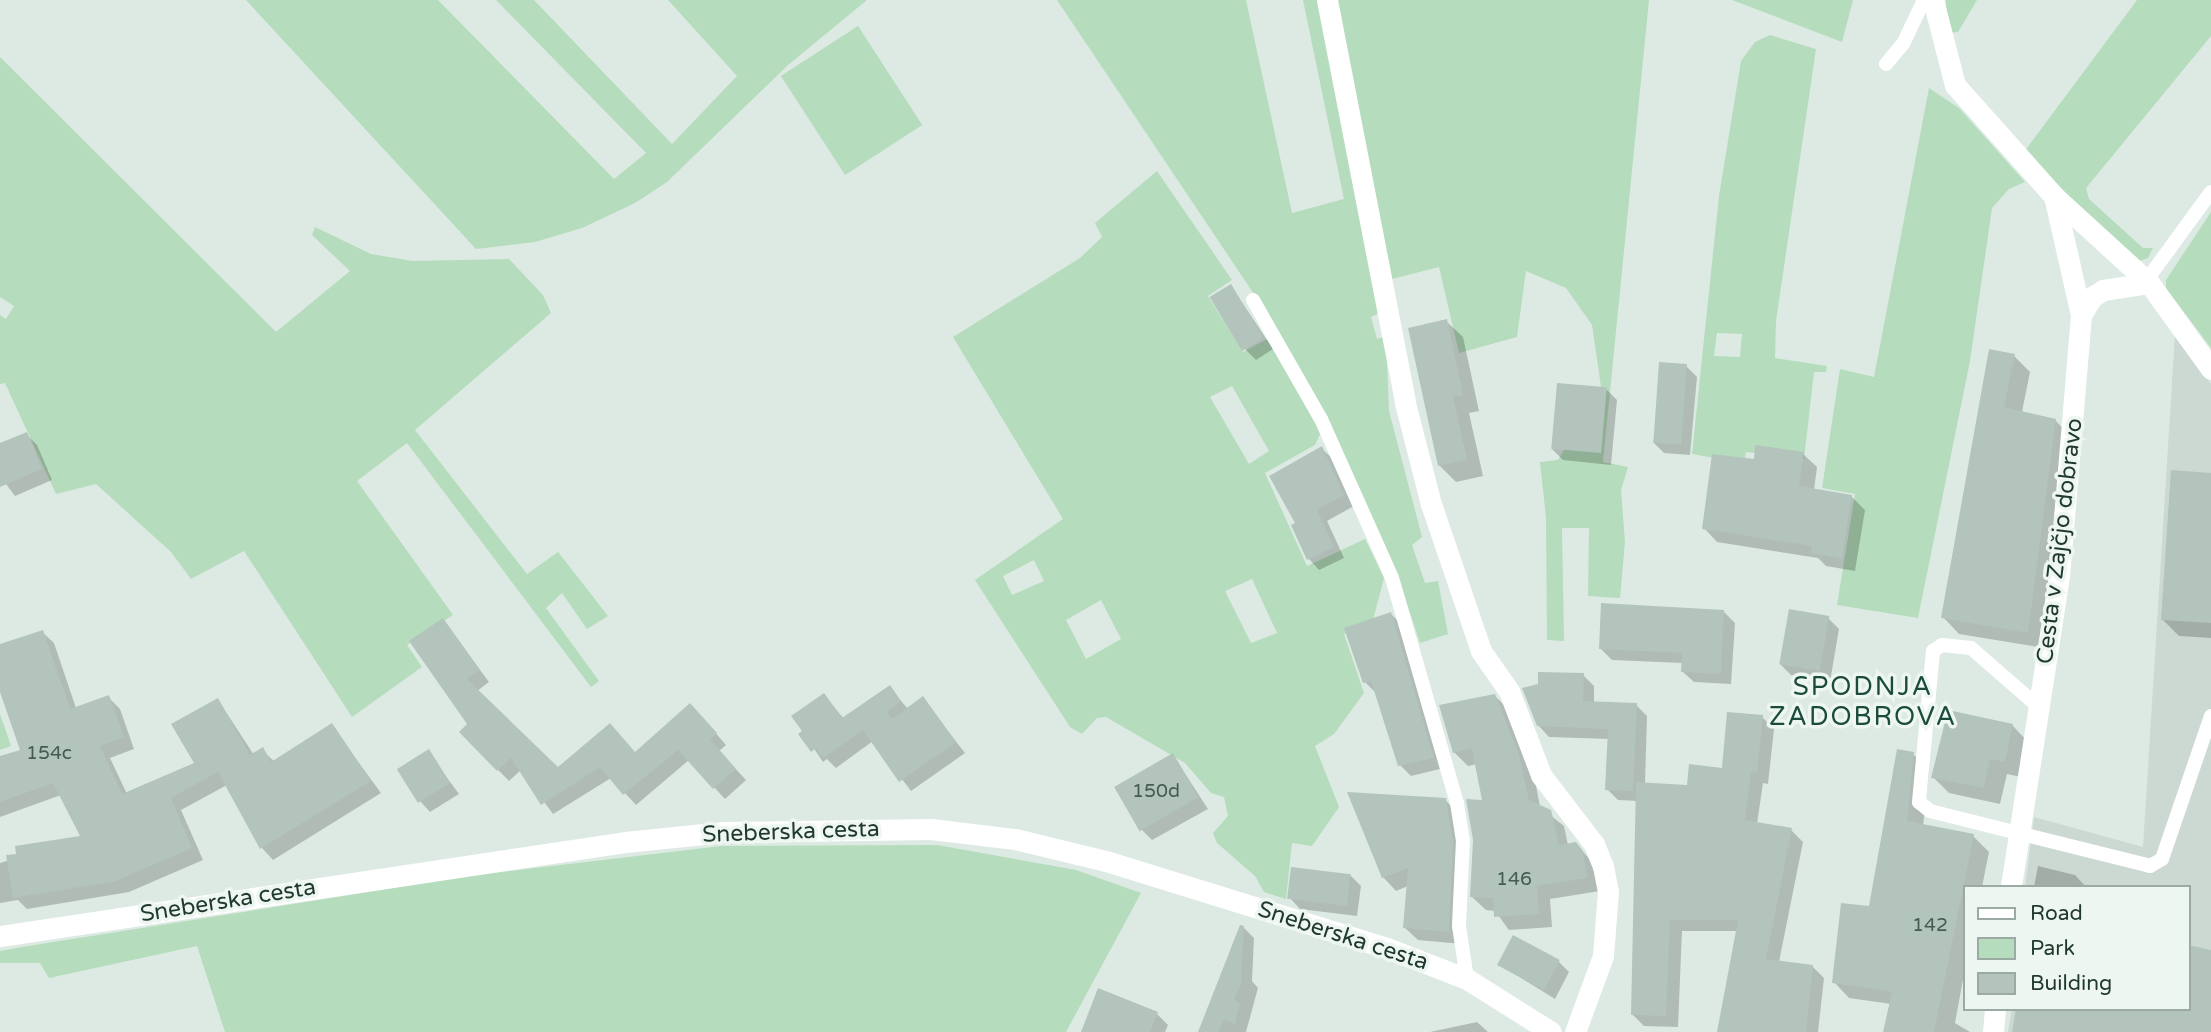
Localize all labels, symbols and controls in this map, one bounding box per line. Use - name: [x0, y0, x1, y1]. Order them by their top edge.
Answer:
- street label: Cesta v Zajčjo dobravo: [2031, 416, 2089, 666]
- district label: SPODNJA ZADOBROVA: [1770, 671, 1956, 732]
- house number: 154c: [26, 743, 72, 765]
- house number: 150d: [1132, 781, 1180, 803]
- street label: Sneberska cesta: [702, 815, 880, 849]
- house number: 146: [1496, 869, 1532, 891]
- street label: Sneberska cesta: [138, 873, 318, 929]
- legend: [1962, 885, 2190, 1011]
- street label: Sneberska cesta: [1254, 895, 1432, 977]
- text: Road: [2030, 901, 2083, 926]
- house number: 142: [1912, 915, 1948, 937]
- text: Park: [2030, 936, 2075, 961]
- text: Building: [2030, 971, 2112, 996]

